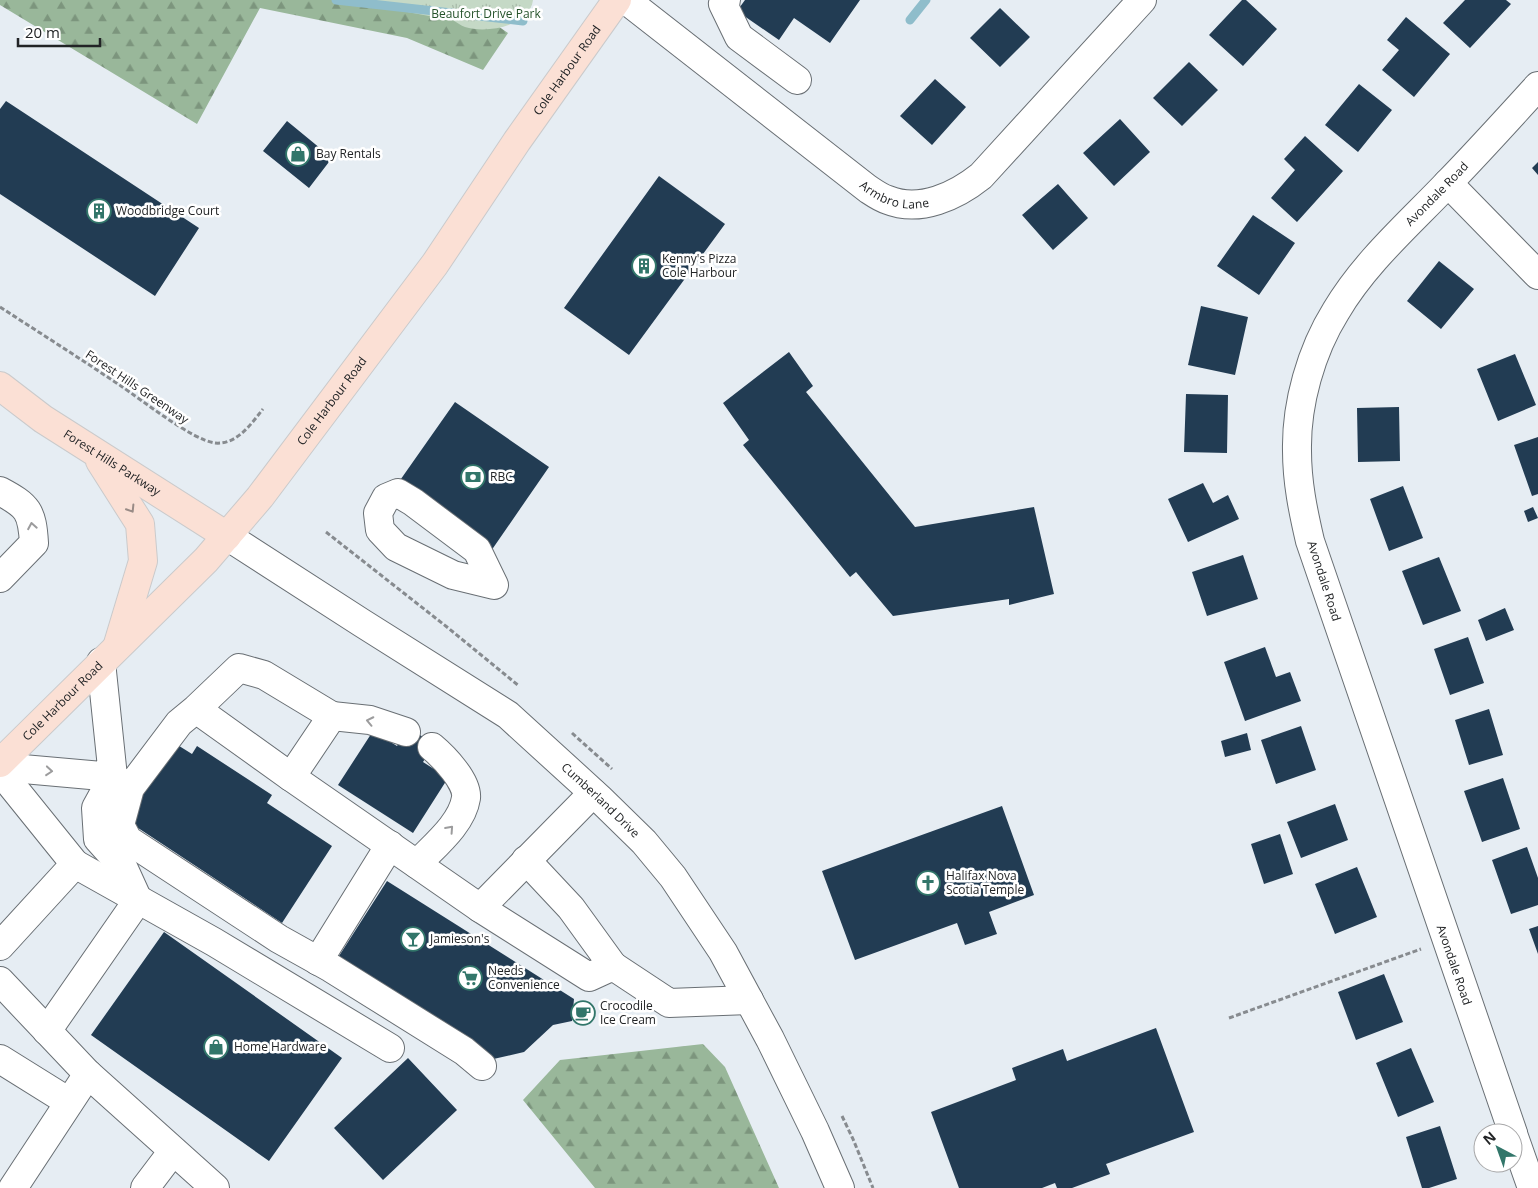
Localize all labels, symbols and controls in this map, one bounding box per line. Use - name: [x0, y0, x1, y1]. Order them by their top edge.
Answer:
- park label: Beaufort Drive Park: [431, 5, 542, 22]
- scale bar: [18, 15, 100, 47]
- text: 20 m: [25, 22, 60, 42]
- street label: Cole Harbour Road: [529, 22, 604, 119]
- shop icon: Bay Rentals: [285, 141, 311, 167]
- place label: Bay Rentals: [316, 145, 381, 162]
- street label: Avondale Road: [1401, 158, 1472, 230]
- street label: Armbro Lane: [856, 177, 931, 213]
- building icon: Woodbridge Court: [86, 198, 112, 224]
- place label: Woodbridge Court: [116, 202, 219, 219]
- place label: Kenny's Pizza Cole Harbour: [662, 250, 737, 281]
- building icon: Kenny's Pizza Cole Harbour: [631, 253, 657, 279]
- street label: Forest Hills Greenway: [82, 346, 193, 428]
- street label: Cole Harbour Road: [293, 353, 370, 449]
- street label: Forest Hills Parkway: [60, 425, 165, 500]
- bank icon: RBC: [460, 464, 486, 490]
- place label: RBC: [490, 468, 513, 485]
- one-way arrow: [125, 503, 134, 512]
- one-way arrow: [28, 521, 38, 530]
- street label: Avondale Road: [1303, 538, 1345, 623]
- street label: Cole Harbour Road: [18, 657, 106, 744]
- one-way arrow: [366, 716, 375, 726]
- street label: Cumberland Drive: [558, 759, 644, 841]
- one-way arrow: [45, 765, 53, 776]
- one-way arrow: [445, 825, 454, 834]
- place label: Halifax Nova Scotia Temple: [946, 867, 1024, 898]
- church icon: Halifax Nova Scotia Temple: [915, 870, 941, 896]
- street label: Avondale Road: [1433, 922, 1476, 1007]
- bar icon: Jamieson's: [400, 926, 426, 952]
- place label: Jamieson's: [429, 930, 490, 947]
- place label: Needs Convenience: [488, 962, 560, 993]
- supermarket icon: Needs Convenience: [457, 965, 483, 991]
- place label: Crocodile Ice Cream: [600, 997, 656, 1028]
- cafe icon: Crocodile Ice Cream: [570, 1000, 596, 1026]
- shop icon: Home Hardware: [203, 1034, 229, 1060]
- place label: Home Hardware: [234, 1038, 327, 1055]
- north arrow: [1473, 1123, 1523, 1173]
- text: N: [1479, 1127, 1500, 1149]

